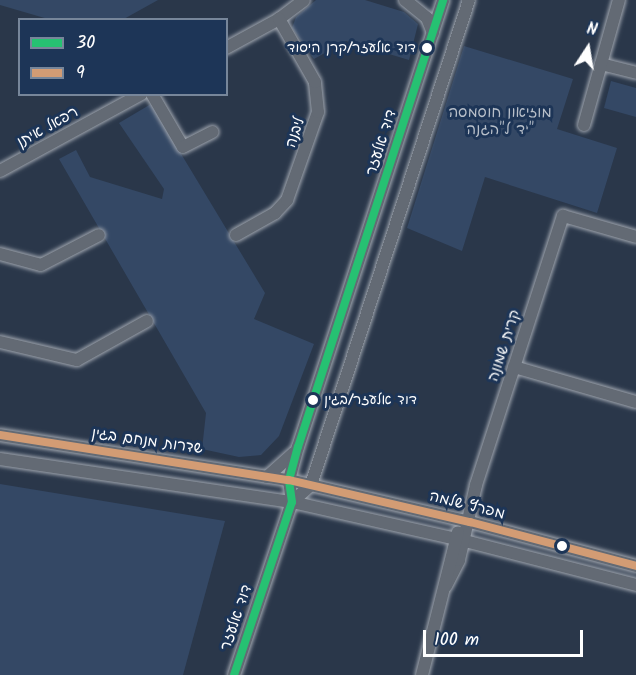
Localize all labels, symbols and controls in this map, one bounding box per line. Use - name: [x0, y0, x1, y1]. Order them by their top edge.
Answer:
- text: N: [584, 17, 599, 43]
- legend: [18, 18, 228, 96]
- north arrow: [558, 18, 618, 78]
- text: 30: [76, 29, 95, 58]
- place label: דוד אלעזר/קרן היסוד: [287, 40, 416, 56]
- marker: דוד אלעזר/קרן היסוד: [421, 42, 433, 54]
- text: 9: [76, 59, 85, 88]
- street label: רפאל איתן: [14, 104, 82, 152]
- park label: מוזיאון חוסמסה יד ל"הגנה": [448, 104, 552, 139]
- street label: דוד אלעזר: [363, 108, 401, 178]
- street label: ליבנה: [282, 115, 310, 151]
- street label: קרית שמונה: [485, 308, 525, 384]
- place label: דוד אלעזר/בגין: [324, 392, 417, 408]
- marker: דוד אלעזר/בגין: [307, 394, 319, 406]
- street label: שדרות מנחם בגין: [90, 425, 204, 459]
- street label: מפרץ שלמה: [427, 488, 507, 524]
- unlabelled marker: [556, 540, 568, 552]
- street label: דוד אלעזר: [217, 583, 257, 653]
- scale bar: [426, 618, 586, 656]
- text: 100 m: [434, 626, 479, 655]

